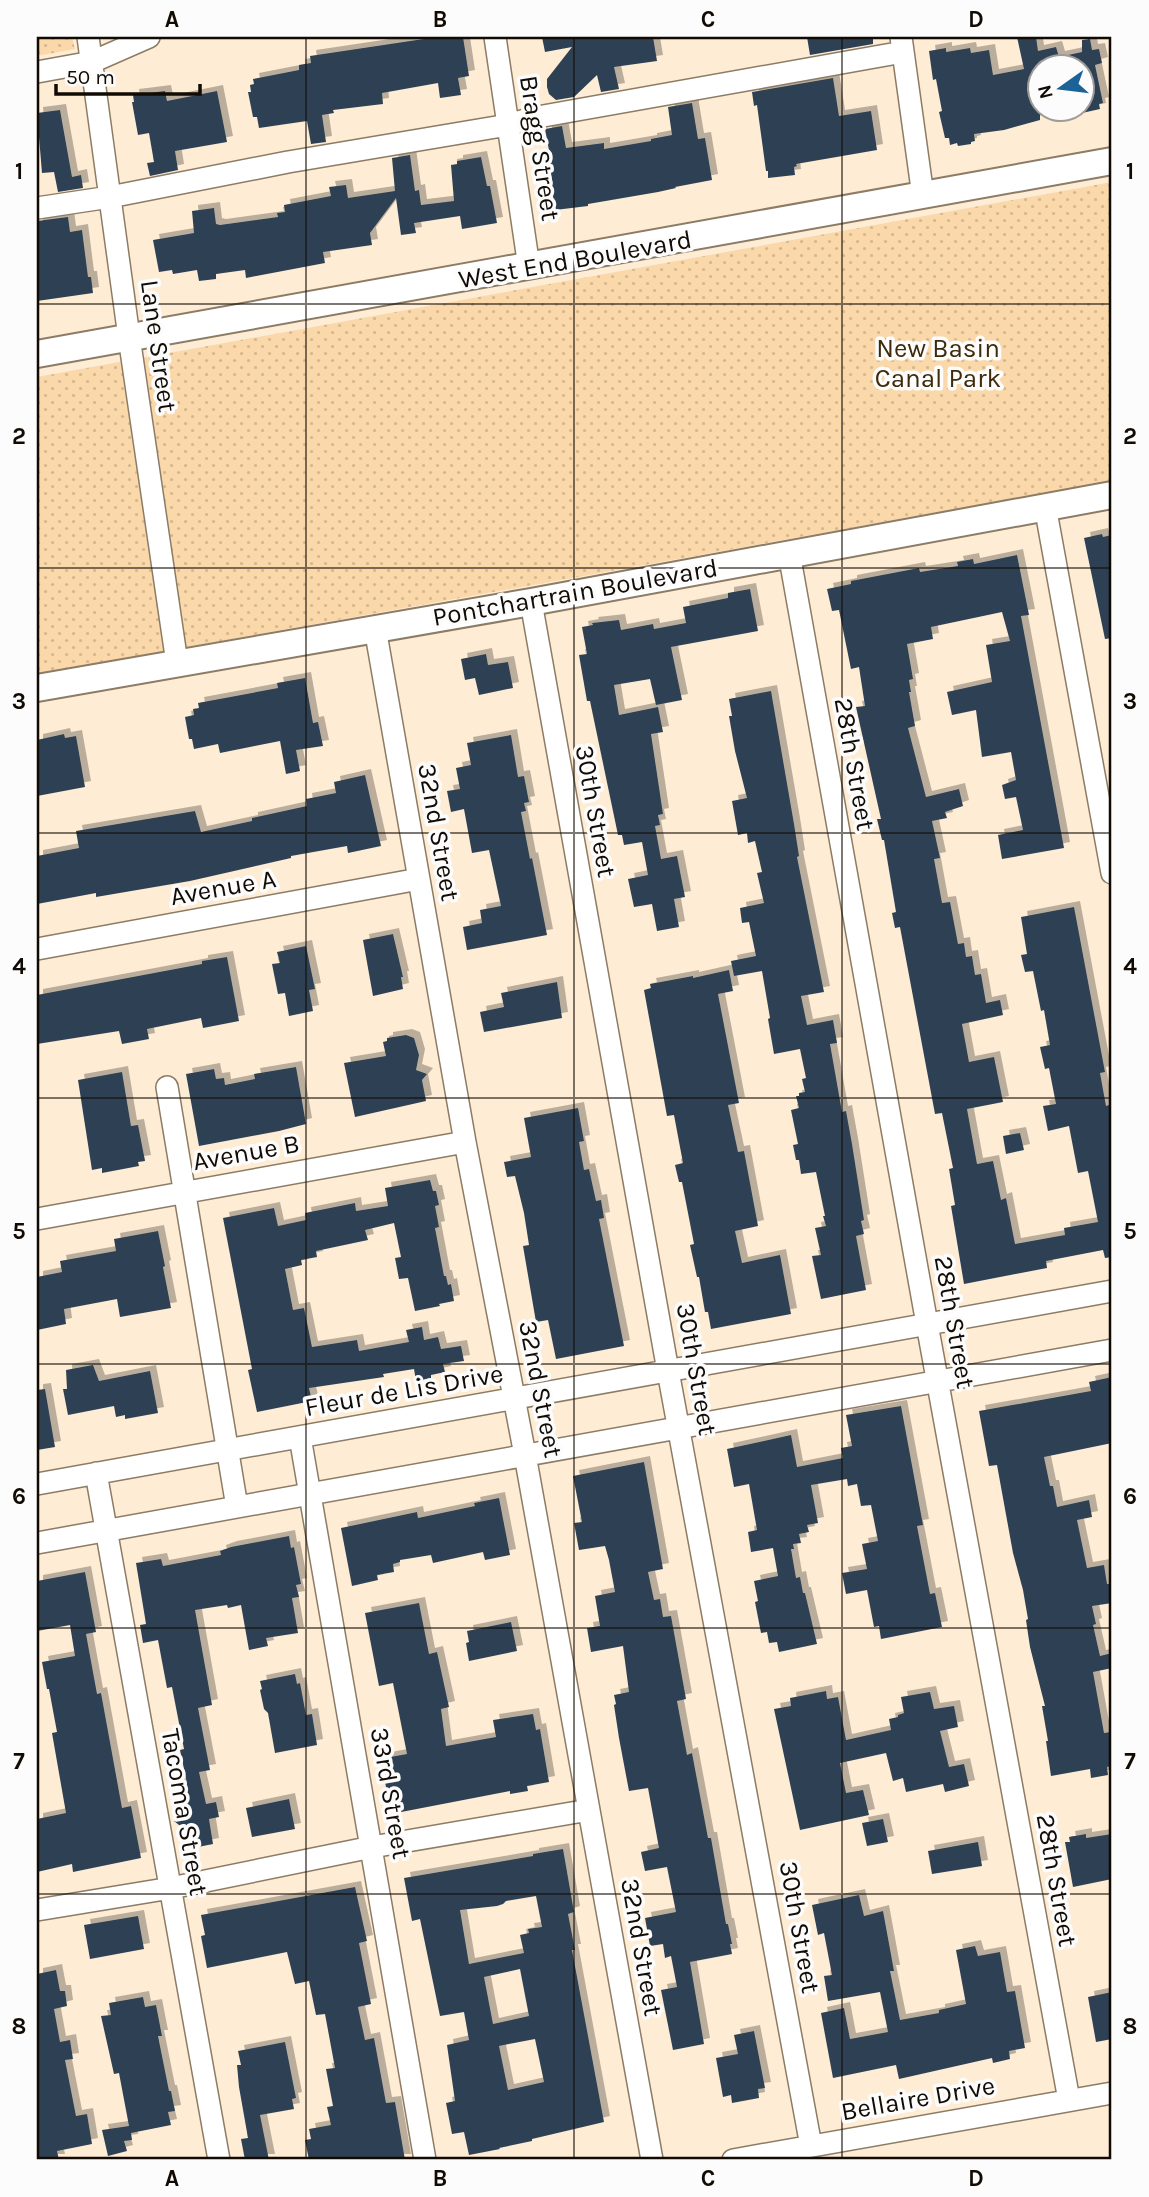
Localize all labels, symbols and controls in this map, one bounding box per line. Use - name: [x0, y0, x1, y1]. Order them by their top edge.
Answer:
- text: A: [165, 6, 179, 33]
- text: B: [433, 6, 447, 33]
- text: C: [701, 6, 715, 33]
- text: D: [968, 6, 984, 33]
- scale bar: [56, 52, 200, 96]
- north arrow: [1026, 52, 1096, 122]
- text: 50 m: [66, 65, 115, 89]
- street label: Bragg Street: [513, 73, 566, 223]
- text: N: [1033, 83, 1058, 101]
- text: 1: [15, 158, 23, 185]
- text: 1: [1126, 158, 1134, 185]
- street label: West End Boulevard: [456, 224, 694, 295]
- street label: Lane Street: [134, 278, 183, 414]
- park label: New Basin Canal Park: [875, 333, 1001, 394]
- text: 2: [12, 423, 26, 450]
- text: 2: [1123, 423, 1137, 450]
- street label: Pontchartrain Boulevard: [430, 552, 720, 633]
- text: 3: [12, 688, 26, 715]
- text: 3: [1123, 688, 1137, 715]
- street label: 28th Street: [828, 695, 881, 833]
- street label: 30th Street: [569, 743, 622, 880]
- street label: 32nd Street: [411, 761, 466, 903]
- street label: Avenue A: [168, 863, 278, 912]
- text: 4: [12, 953, 26, 980]
- text: 4: [1123, 953, 1137, 980]
- street label: Avenue B: [190, 1128, 302, 1177]
- text: 5: [12, 1218, 26, 1245]
- text: 5: [1123, 1218, 1137, 1245]
- street label: 28th Street: [928, 1253, 981, 1391]
- street label: 30th Street: [670, 1301, 723, 1438]
- street label: 32nd Street: [512, 1318, 569, 1461]
- street label: Fleur de Lis Drive: [302, 1358, 506, 1423]
- text: 6: [12, 1483, 26, 1510]
- text: 6: [1123, 1483, 1137, 1510]
- street label: 33rd Street: [364, 1725, 417, 1862]
- street label: Tacoma Street: [155, 1726, 214, 1898]
- text: 7: [13, 1748, 25, 1775]
- text: 7: [1124, 1748, 1136, 1775]
- street label: 28th Street: [1030, 1811, 1083, 1949]
- street label: 30th Street: [773, 1859, 826, 1996]
- street label: 32nd Street: [614, 1876, 669, 2018]
- text: 8: [12, 2013, 26, 2040]
- text: 8: [1123, 2013, 1137, 2040]
- street label: Bellaire Drive: [839, 2070, 997, 2127]
- text: A: [165, 2165, 179, 2192]
- text: B: [433, 2165, 447, 2192]
- text: C: [701, 2165, 715, 2192]
- text: D: [968, 2165, 984, 2192]

